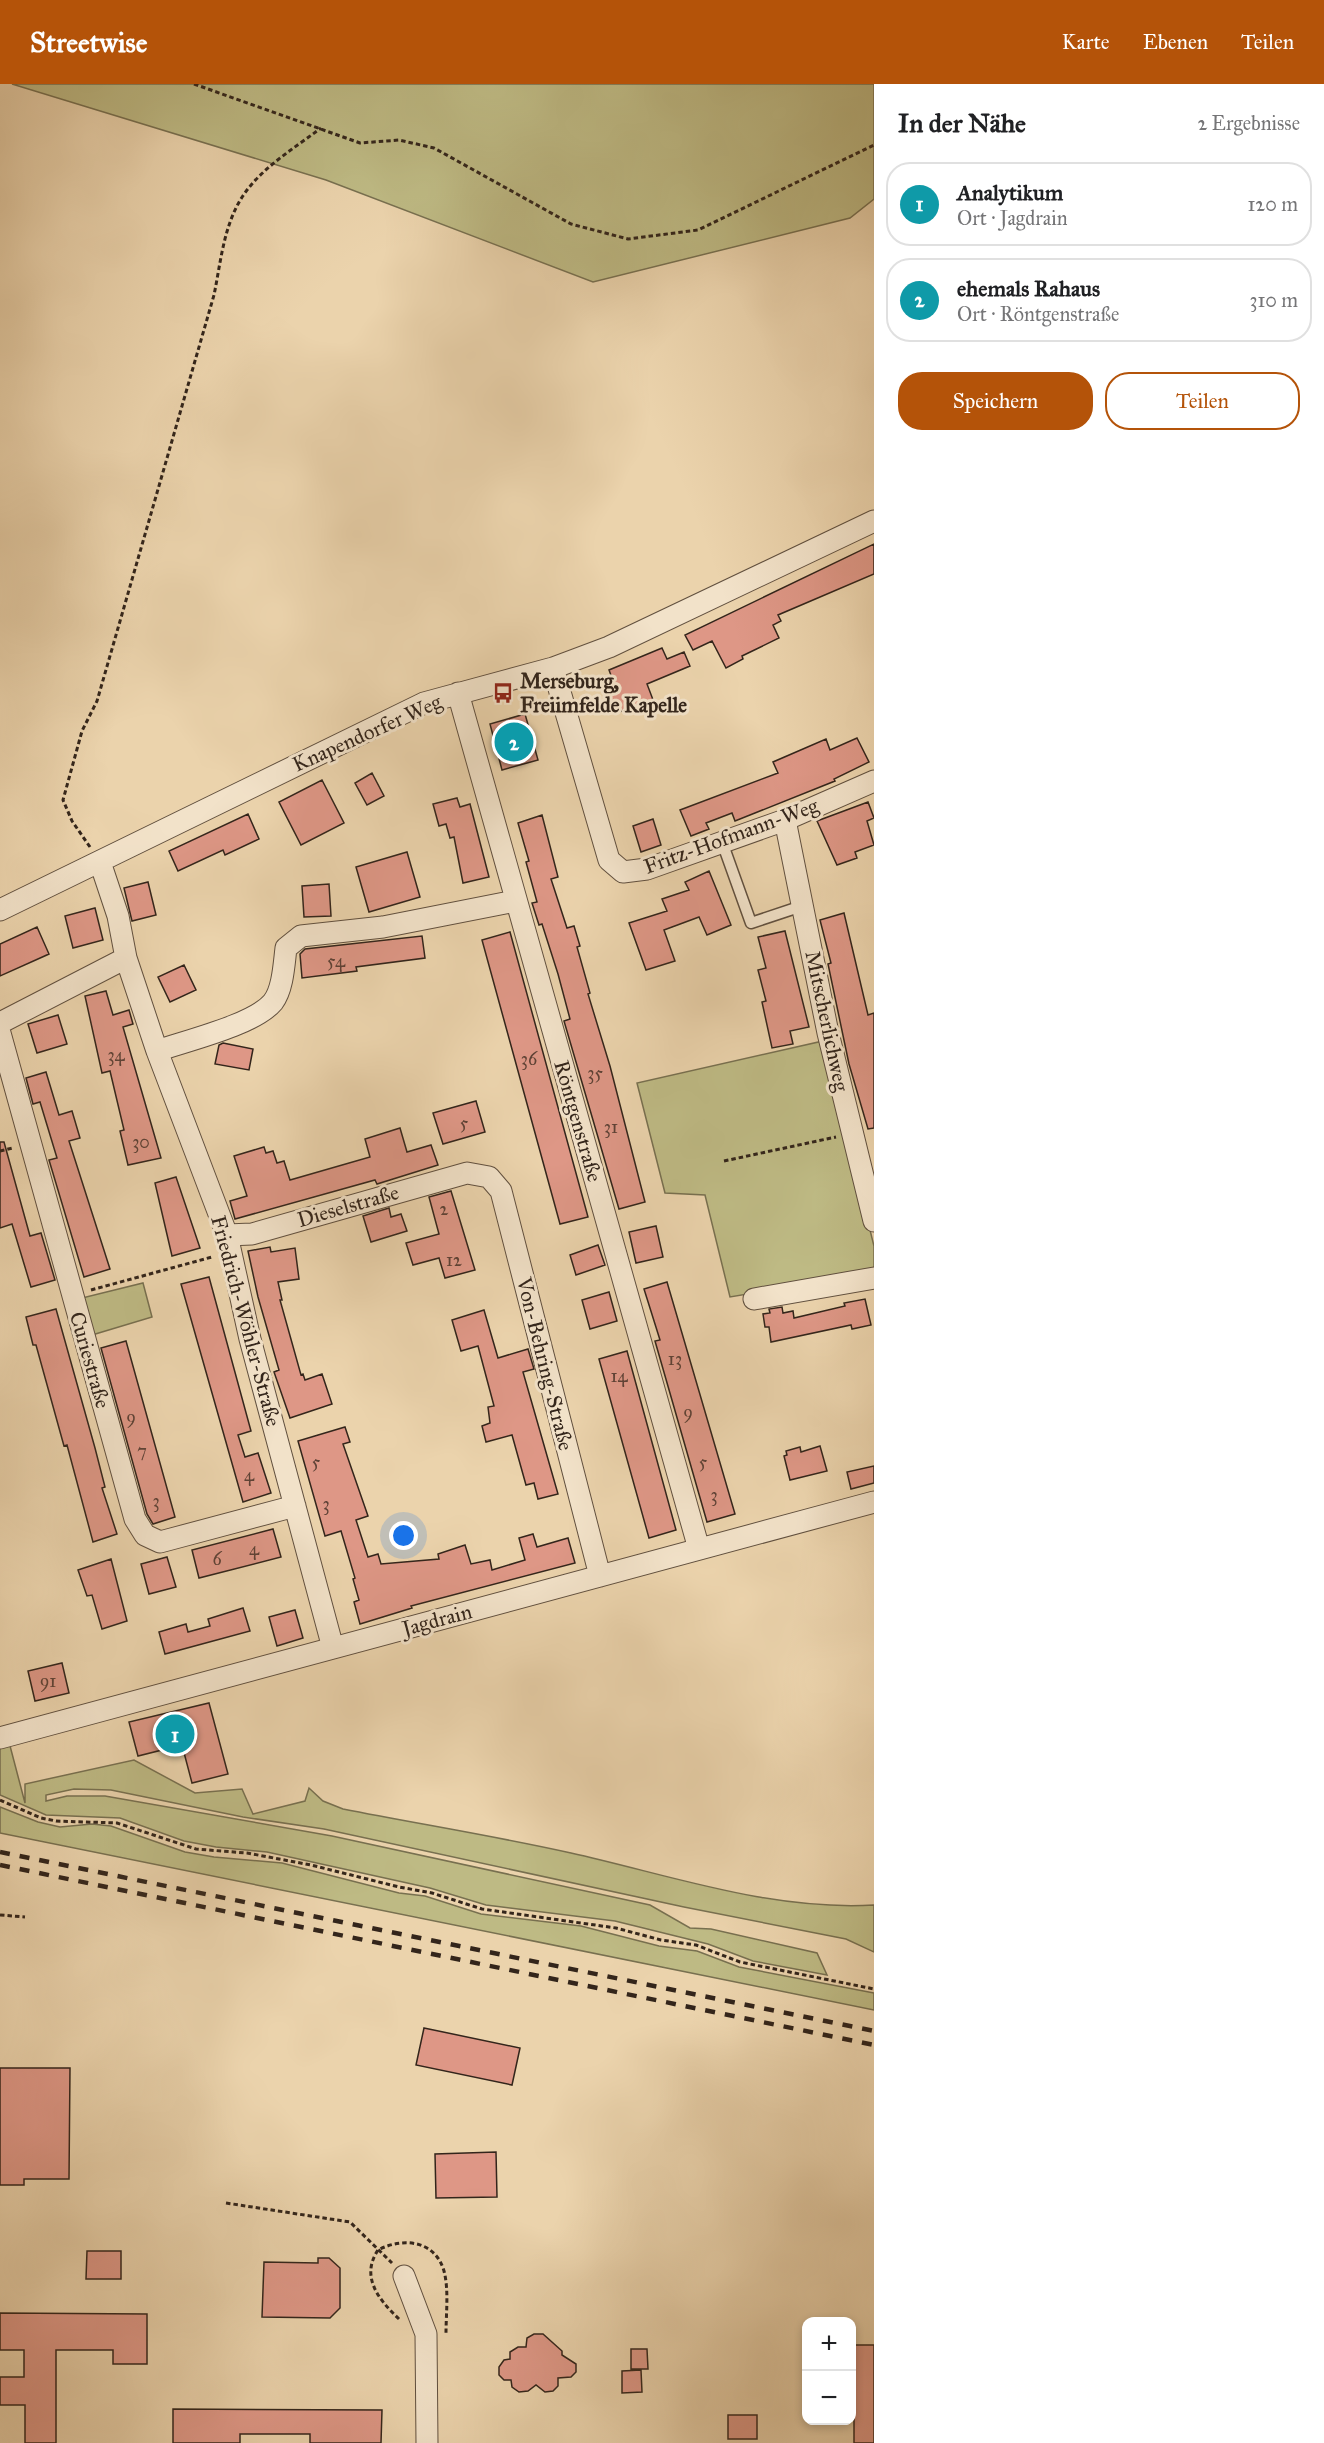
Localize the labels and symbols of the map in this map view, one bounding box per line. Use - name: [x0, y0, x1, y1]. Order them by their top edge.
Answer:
- place label: Merseburg, Freiimfelde Kapelle: [520, 668, 687, 718]
- bus stop icon: Merseburg, Freiimfelde Kapelle: [491, 681, 515, 705]
- street label: Knapendorfer Weg: [288, 688, 446, 778]
- pin: 2: [494, 720, 534, 764]
- street label: Fritz-Hofmann-Weg: [640, 792, 822, 880]
- street label: Mitscherlichweg: [799, 948, 855, 1094]
- house number: 54: [327, 950, 346, 972]
- house number: 34: [107, 1044, 126, 1066]
- house number: 36: [521, 1048, 538, 1070]
- street label: Röntgenstraße: [548, 1057, 608, 1185]
- house number: 35: [587, 1062, 603, 1084]
- house number: 5: [460, 1112, 469, 1134]
- house number: 31: [604, 1116, 618, 1138]
- house number: 30: [132, 1131, 150, 1153]
- street label: Dieselstraße: [294, 1179, 402, 1233]
- house number: 2: [440, 1198, 449, 1220]
- street label: Friedrich-Wöhler-Straße: [205, 1213, 287, 1430]
- house number: 12: [446, 1249, 462, 1271]
- street label: Von-Behring-Straße: [511, 1274, 579, 1453]
- street label: Curiestraße: [64, 1309, 116, 1412]
- house number: 13: [668, 1348, 682, 1370]
- house number: 14: [610, 1365, 629, 1387]
- house number: 9: [683, 1401, 693, 1423]
- house number: 9: [126, 1406, 136, 1428]
- house number: 7: [137, 1440, 147, 1462]
- house number: 5: [312, 1451, 321, 1473]
- house number: 5: [699, 1451, 708, 1473]
- house number: 4: [244, 1464, 255, 1486]
- house number: 3: [710, 1484, 718, 1506]
- house number: 3: [152, 1490, 160, 1512]
- house number: 3: [322, 1493, 330, 1515]
- your location: [389, 1521, 418, 1550]
- house number: 4: [249, 1538, 260, 1560]
- house number: 6: [212, 1548, 222, 1570]
- street label: Jagdrain: [397, 1598, 475, 1642]
- house number: 91: [40, 1670, 56, 1692]
- pin: 1: [156, 1712, 195, 1756]

